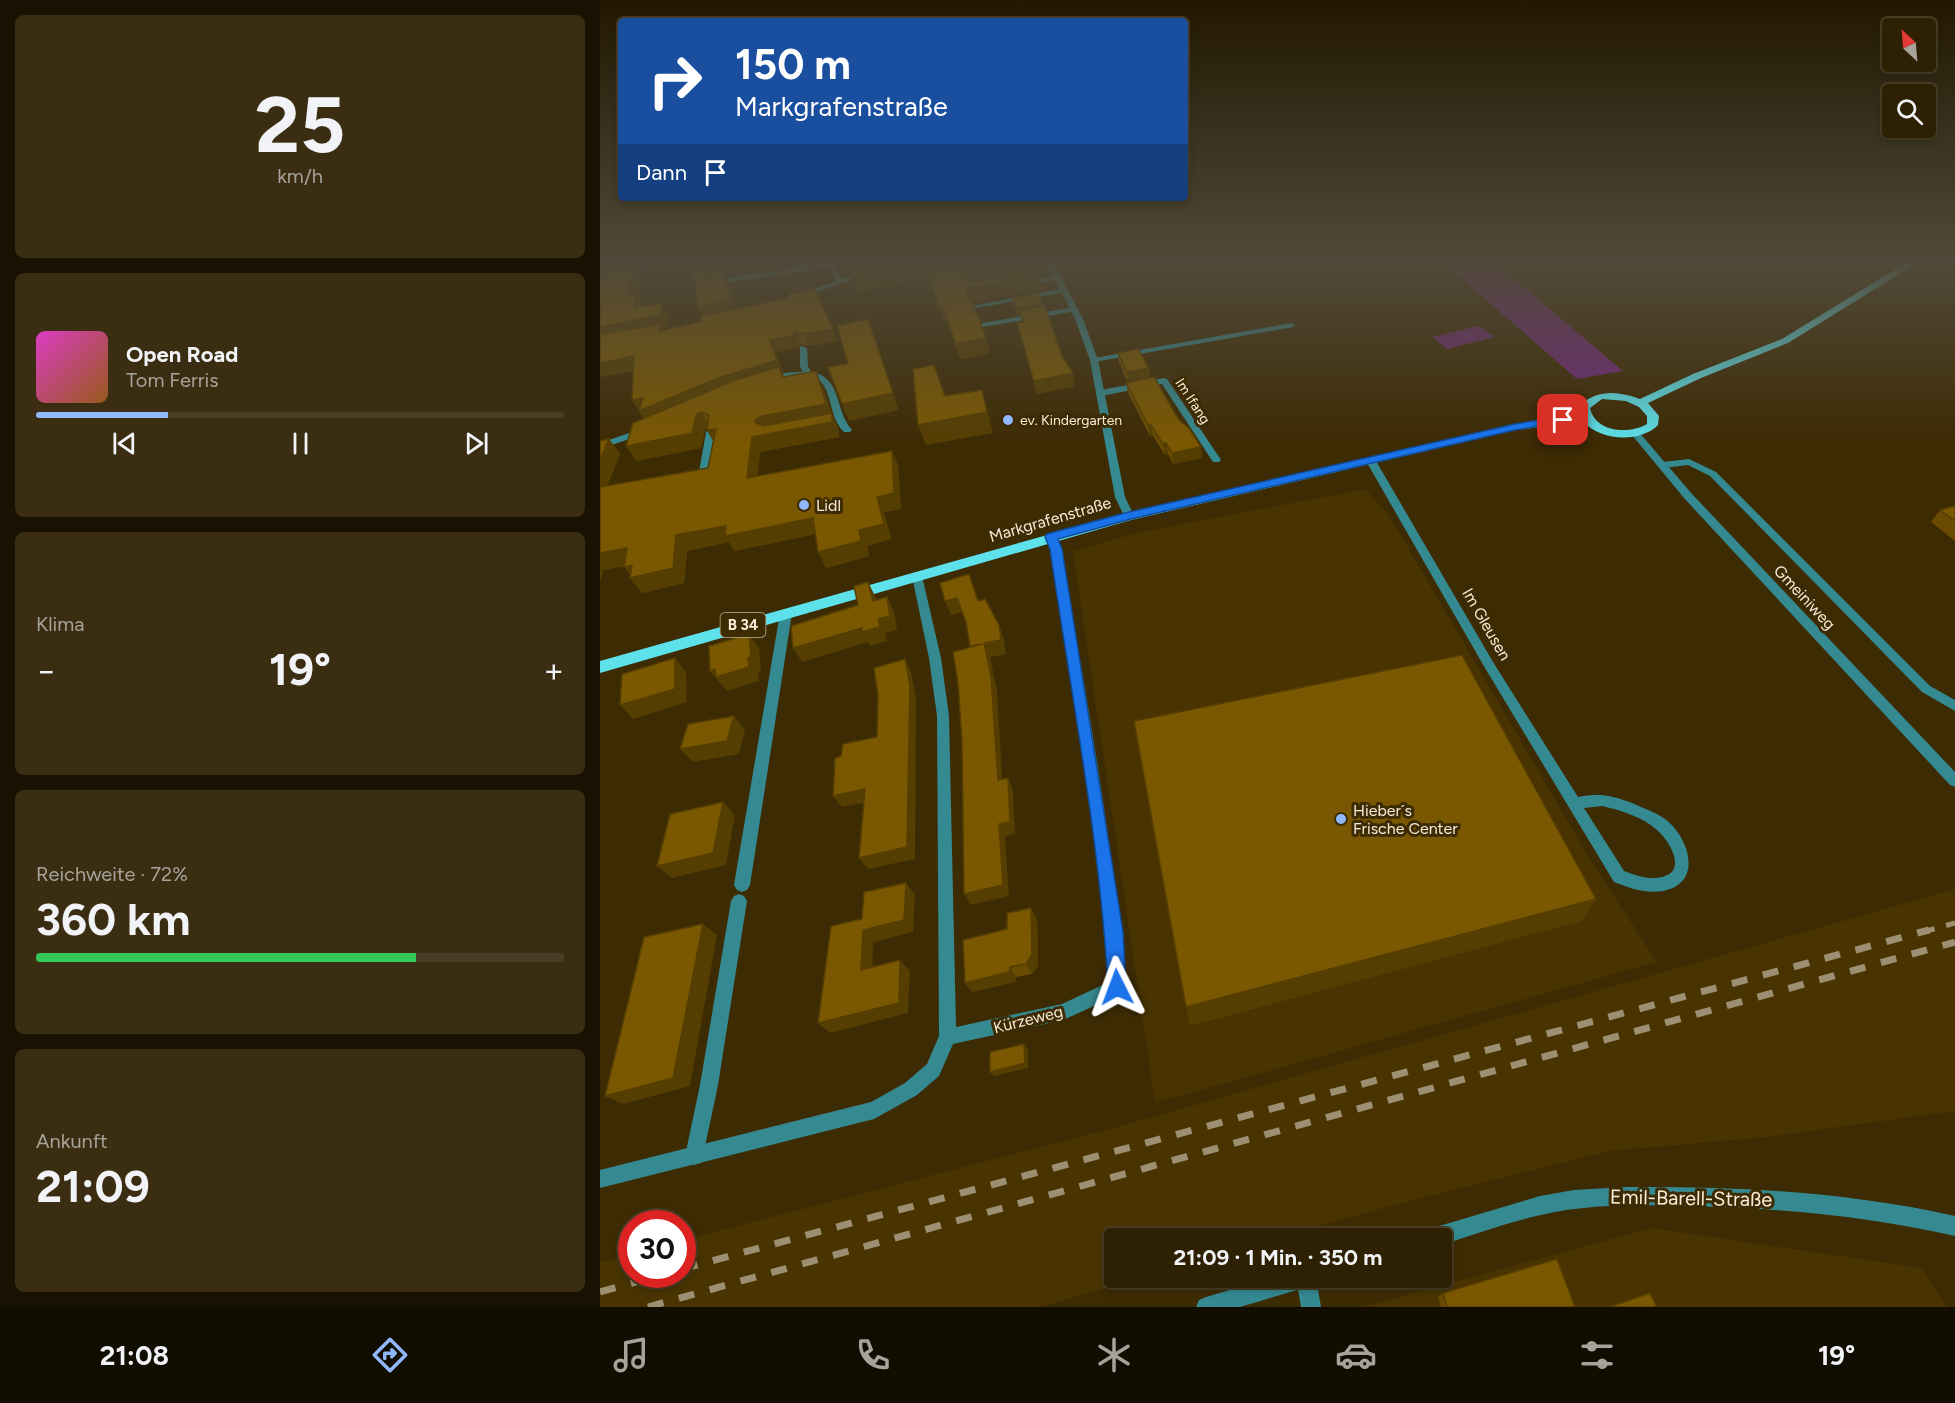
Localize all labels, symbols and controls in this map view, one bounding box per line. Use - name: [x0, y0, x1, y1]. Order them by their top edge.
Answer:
- north arrow: [1882, 18, 1936, 72]
- map controls: [1882, 18, 1936, 138]
- text: 150 m: [735, 39, 851, 90]
- icon: right: [636, 42, 714, 120]
- text: 25: [255, 78, 345, 172]
- button: search: [1882, 84, 1936, 138]
- text: Markgrafenstraße: [735, 90, 948, 123]
- icon: arrive: [699, 156, 732, 189]
- text: Dann: [636, 159, 687, 186]
- text: km/h: [277, 164, 323, 188]
- text: Open Road: [126, 341, 238, 368]
- text: Tom Ferris: [126, 368, 219, 392]
- street label: Im Ifang: [1171, 375, 1214, 427]
- pin: [1537, 394, 1588, 445]
- icon: arrive: [1546, 403, 1579, 436]
- place label: ev. Kindergarten: [1020, 412, 1122, 429]
- marker: ev. Kindergarten: [1001, 413, 1015, 427]
- icon: previous: [108, 427, 141, 460]
- icon: pause: [284, 427, 317, 460]
- icon: next: [460, 427, 493, 460]
- street label: Markgrafenstraße: [987, 493, 1114, 546]
- place label: Lidl: [816, 496, 841, 515]
- marker: Lidl: [797, 498, 811, 512]
- street label: Gmeiniweg: [1770, 561, 1839, 634]
- street label: Im Gleusen: [1458, 585, 1515, 664]
- text: Klima: [36, 612, 84, 636]
- road number: B 34: [720, 613, 766, 637]
- text: 19°: [269, 642, 331, 696]
- text: −: [36, 651, 57, 690]
- text: +: [543, 651, 564, 690]
- place label: Hieber´s Frische Center: [1353, 801, 1458, 838]
- marker: Hieber´s Frische Center: [1334, 812, 1348, 826]
- text: Reichweite · 72%: [36, 862, 188, 886]
- text: 360 km: [36, 892, 190, 946]
- position arrow: [1085, 955, 1149, 1019]
- street label: Kürzeweg: [991, 1002, 1065, 1037]
- text: Ankunft: [36, 1129, 108, 1153]
- text: 21:09: [36, 1159, 150, 1213]
- street label: Emil-Barell-Straße: [1610, 1185, 1773, 1211]
- speed limit sign: 30: [618, 1210, 696, 1288]
- text: 21:09 · 1 Min. · 350 m: [1174, 1244, 1382, 1271]
- icon: directions: [369, 1334, 411, 1376]
- icon: music: [610, 1334, 652, 1376]
- icon: phone: [852, 1334, 894, 1376]
- icon: climate: [1093, 1334, 1135, 1376]
- icon: car: [1335, 1334, 1377, 1376]
- icon: filters: [1576, 1334, 1618, 1376]
- text: 21:08: [100, 1339, 169, 1372]
- text: 19°: [1818, 1339, 1855, 1372]

